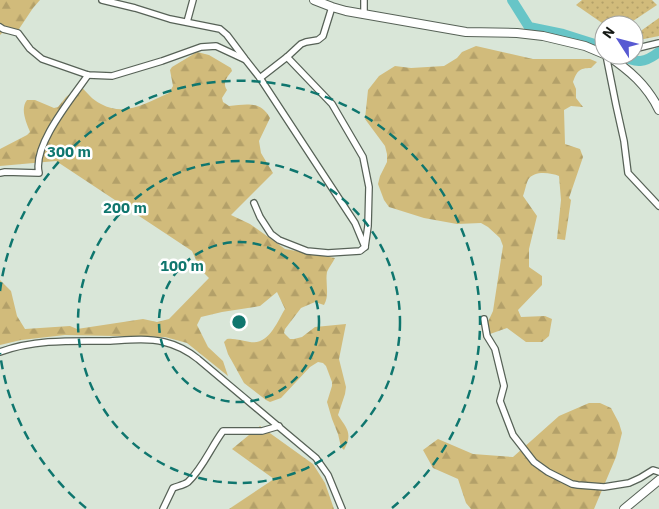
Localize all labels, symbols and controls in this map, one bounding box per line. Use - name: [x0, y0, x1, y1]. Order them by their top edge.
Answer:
- north arrow: [594, 15, 644, 65]
- text: N: [598, 23, 619, 42]
- text: 300 m: [47, 142, 91, 161]
- text: 200 m: [103, 198, 147, 217]
- text: 100 m: [160, 256, 204, 275]
- centre of rings: [230, 313, 248, 331]

